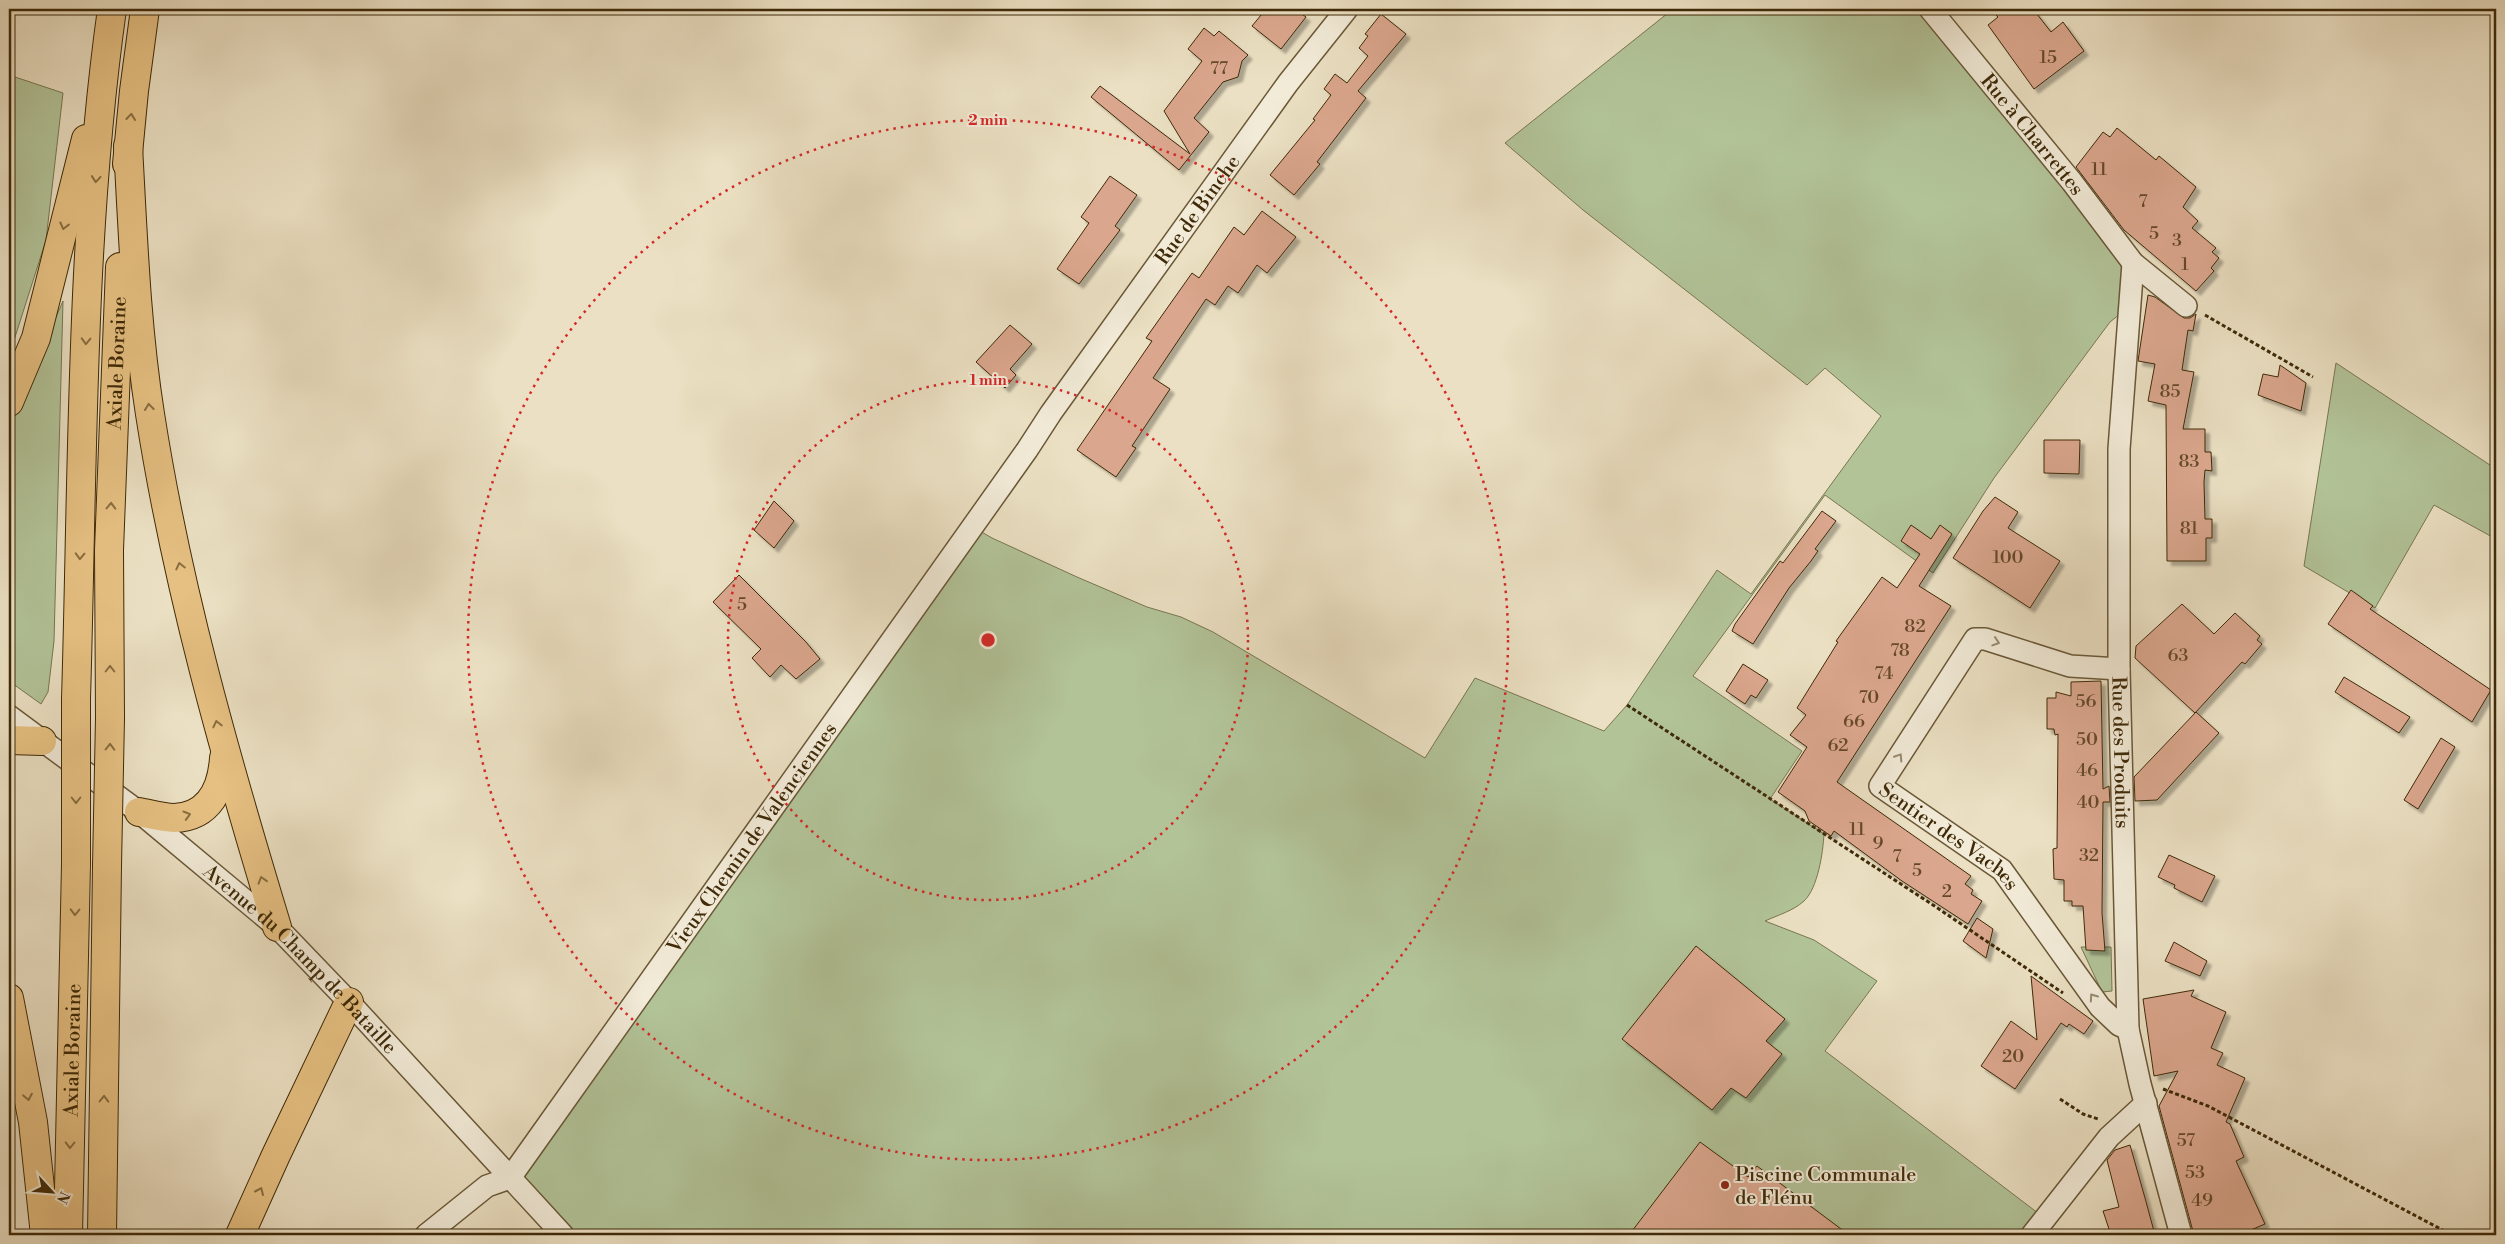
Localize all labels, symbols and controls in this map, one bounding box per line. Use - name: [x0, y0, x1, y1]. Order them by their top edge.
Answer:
- house number: 15: [2039, 46, 2057, 69]
- house number: 77: [1210, 57, 1228, 80]
- street label: Rue à Charrettes: [1974, 69, 2089, 201]
- text: 2 min: [968, 111, 1008, 130]
- one-way arrow: [125, 113, 136, 121]
- street label: Rue de Binche: [1150, 151, 1246, 270]
- house number: 11: [2091, 158, 2107, 181]
- one-way arrow: [90, 175, 101, 183]
- house number: 7: [2138, 190, 2148, 213]
- one-way arrow: [59, 221, 70, 230]
- house number: 5: [2149, 222, 2159, 245]
- house number: 3: [2172, 229, 2182, 252]
- house number: 1: [2181, 253, 2189, 276]
- street label: Axiale Boraine: [103, 296, 133, 431]
- one-way arrow: [81, 338, 92, 346]
- text: 1 min: [969, 371, 1007, 390]
- house number: 85: [2160, 380, 2181, 403]
- one-way arrow: [144, 402, 155, 410]
- house number: 83: [2179, 450, 2200, 473]
- one-way arrow: [105, 502, 116, 510]
- house number: 81: [2180, 517, 2198, 540]
- house number: 100: [1992, 546, 2024, 569]
- one-way arrow: [75, 552, 85, 560]
- one-way arrow: [175, 562, 186, 571]
- house number: 5: [737, 593, 747, 616]
- house number: 82: [1904, 615, 1926, 638]
- centre of rings: [979, 631, 997, 649]
- one-way arrow: [1991, 637, 2000, 647]
- house number: 78: [1890, 639, 1910, 662]
- house number: 63: [2168, 644, 2188, 667]
- house number: 74: [1875, 662, 1894, 685]
- one-way arrow: [105, 665, 115, 672]
- street label: Rue des Produits: [2105, 676, 2134, 829]
- house number: 70: [1859, 686, 1879, 709]
- house number: 56: [2076, 690, 2097, 713]
- house number: 66: [1843, 710, 1865, 733]
- street label: Vieux Chemin de Valenciennes: [662, 718, 843, 960]
- one-way arrow: [212, 720, 223, 729]
- house number: 50: [2076, 728, 2098, 751]
- house number: 62: [1827, 734, 1849, 757]
- one-way arrow: [104, 743, 115, 751]
- one-way arrow: [1892, 754, 1902, 763]
- house number: 46: [2076, 759, 2098, 782]
- street label: Sentier des Vaches: [1873, 778, 2023, 896]
- house number: 40: [2077, 791, 2099, 814]
- one-way arrow: [71, 797, 81, 805]
- one-way arrow: [182, 810, 191, 821]
- house number: 11: [1849, 818, 1865, 841]
- house number: 9: [1873, 832, 1884, 855]
- house number: 32: [2079, 844, 2099, 867]
- house number: 7: [1892, 845, 1902, 868]
- street label: Avenue du Champ de Bataille: [196, 859, 402, 1060]
- house number: 5: [1912, 859, 1922, 882]
- one-way arrow: [258, 877, 268, 885]
- house number: 2: [1942, 880, 1952, 903]
- one-way arrow: [69, 909, 80, 917]
- street label: Axiale Boraine: [60, 983, 87, 1118]
- one-way arrow: [2090, 994, 2098, 1003]
- house number: 20: [2002, 1045, 2024, 1068]
- one-way arrow: [23, 1093, 33, 1102]
- one-way arrow: [99, 1095, 109, 1102]
- house number: 57: [2177, 1129, 2195, 1152]
- one-way arrow: [64, 1141, 75, 1149]
- house number: 53: [2185, 1161, 2205, 1184]
- place label: Piscine Communale de Flénu: [1735, 1163, 1916, 1211]
- north arrow: [28, 1166, 78, 1216]
- marker: Piscine Communale de Flénu: [1719, 1179, 1731, 1191]
- one-way arrow: [254, 1187, 265, 1196]
- text: N: [52, 1188, 73, 1206]
- house number: 49: [2191, 1189, 2213, 1212]

